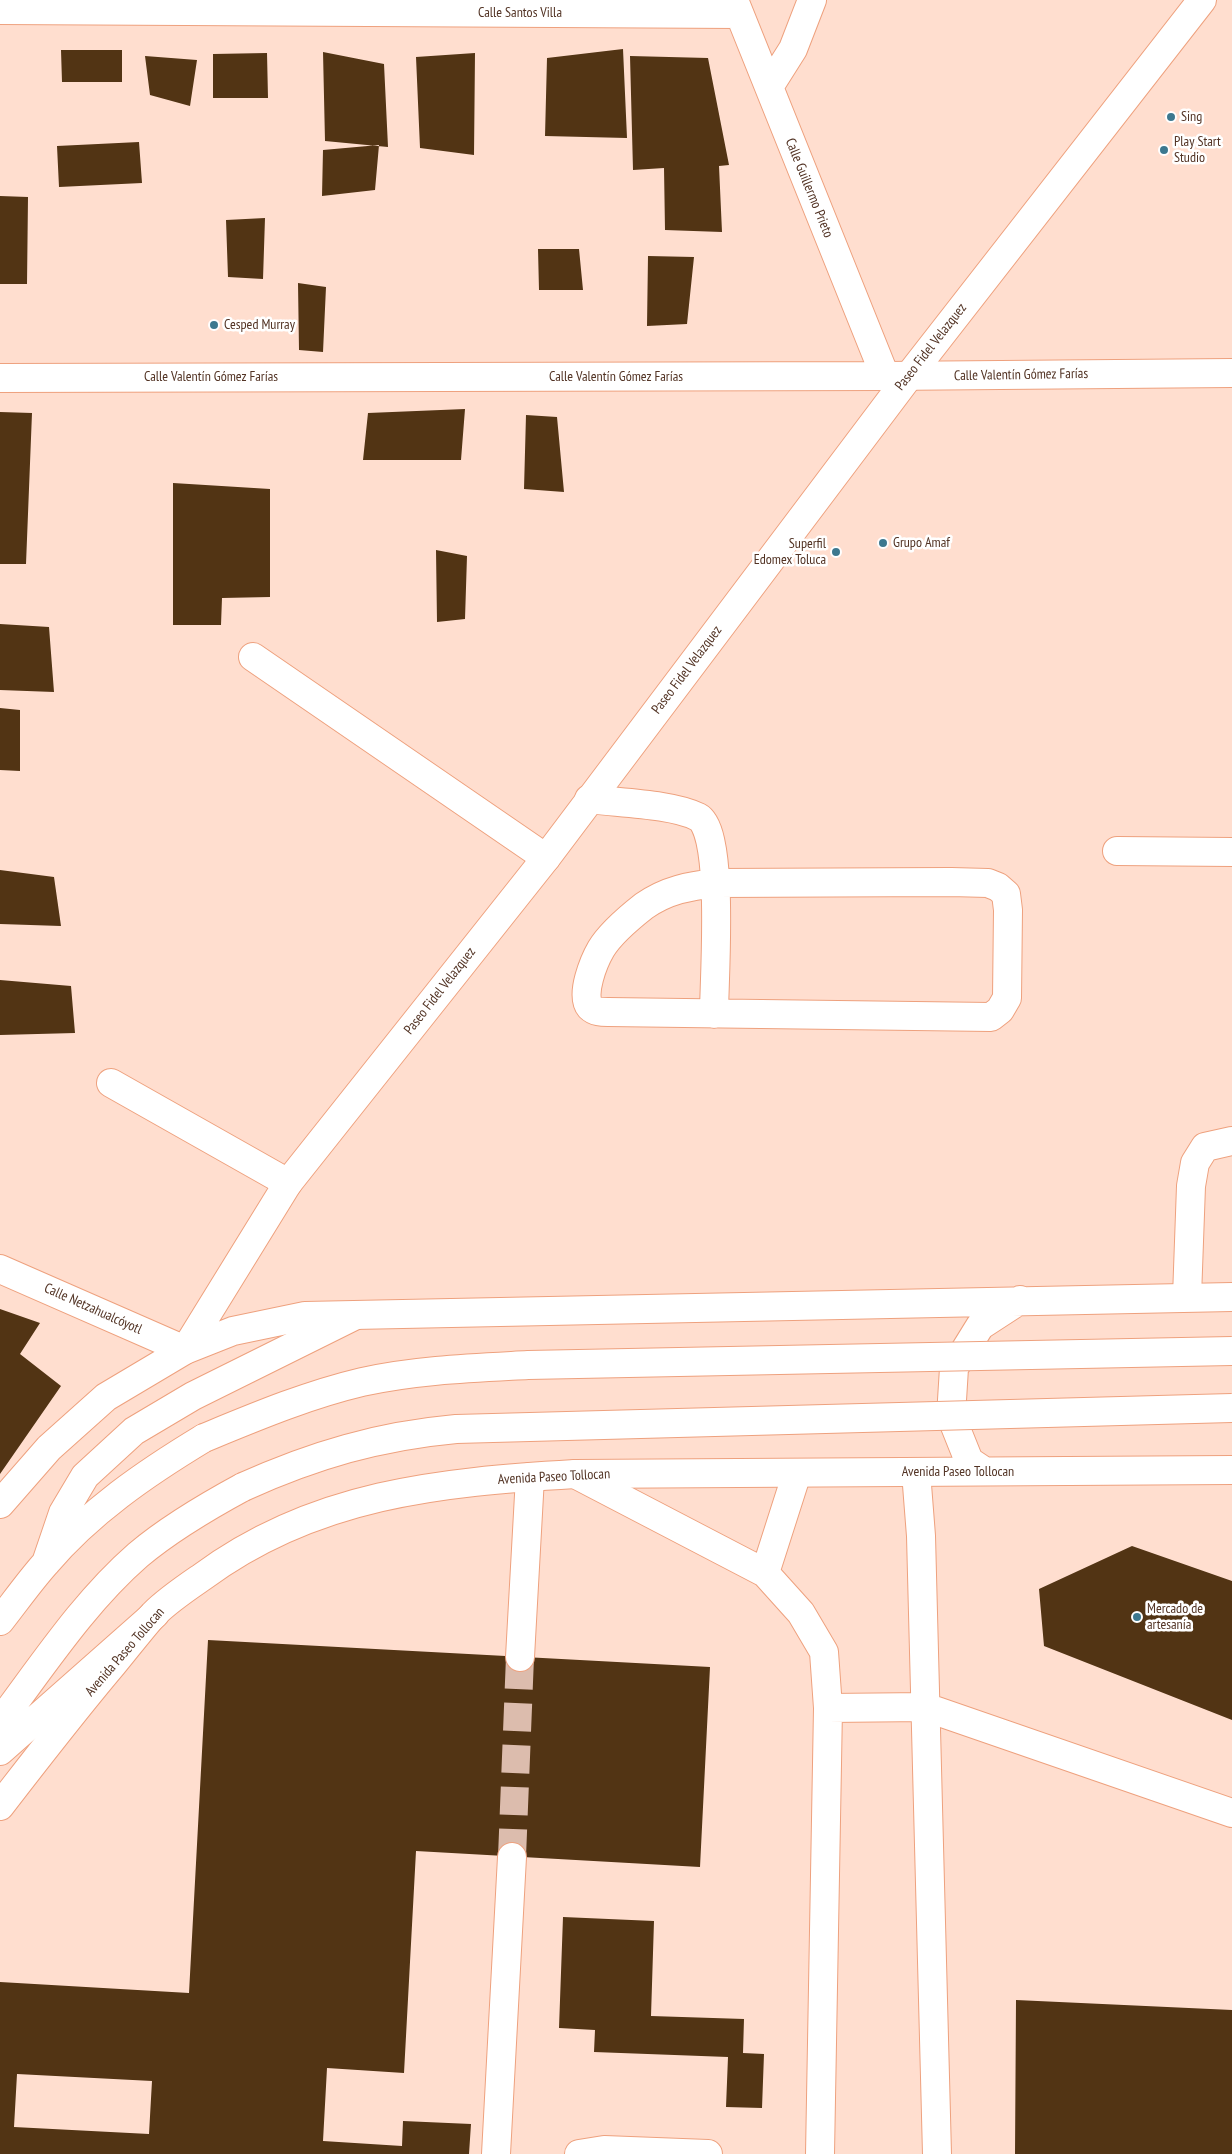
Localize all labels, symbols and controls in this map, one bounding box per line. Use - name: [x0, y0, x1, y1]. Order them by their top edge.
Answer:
- street label: Calle Santos Villa: [478, 5, 562, 21]
- place label: Sing: [1181, 109, 1202, 125]
- marker: Sing: [1165, 111, 1177, 123]
- place label: Play Start Studio: [1174, 134, 1221, 166]
- street label: Calle Guillermo Prieto: [781, 136, 837, 240]
- marker: Play Start Studio: [1158, 144, 1170, 156]
- street label: Paseo Fidel Velazquez: [892, 300, 970, 394]
- place label: Cesped Murray: [224, 317, 295, 333]
- marker: Cesped Murray: [208, 319, 220, 331]
- street label: Calle Valentín Gómez Farías: [954, 365, 1088, 385]
- street label: Calle Valentín Gómez Farías: [144, 369, 278, 385]
- street label: Calle Valentín Gómez Farías: [549, 369, 683, 385]
- place label: Grupo Amaf: [893, 535, 950, 551]
- place label: Superfil Edomex Toluca: [754, 536, 826, 568]
- marker: Grupo Amaf: [877, 537, 889, 549]
- marker: Superfil Edomex Toluca: [830, 546, 842, 558]
- street label: Paseo Fidel Velazquez: [648, 623, 726, 717]
- street label: Paseo Fidel Velazquez: [401, 944, 479, 1038]
- street label: Calle Netzahualcóyotl: [42, 1280, 144, 1338]
- street label: Avenida Paseo Tollocan: [902, 1464, 1014, 1480]
- street label: Avenida Paseo Tollocan: [497, 1466, 611, 1488]
- place label: Mercado de artesanía: [1147, 1601, 1203, 1634]
- street label: Avenida Paseo Tollocan: [82, 1604, 168, 1700]
- marker: Mercado de artesanía: [1131, 1611, 1143, 1623]

